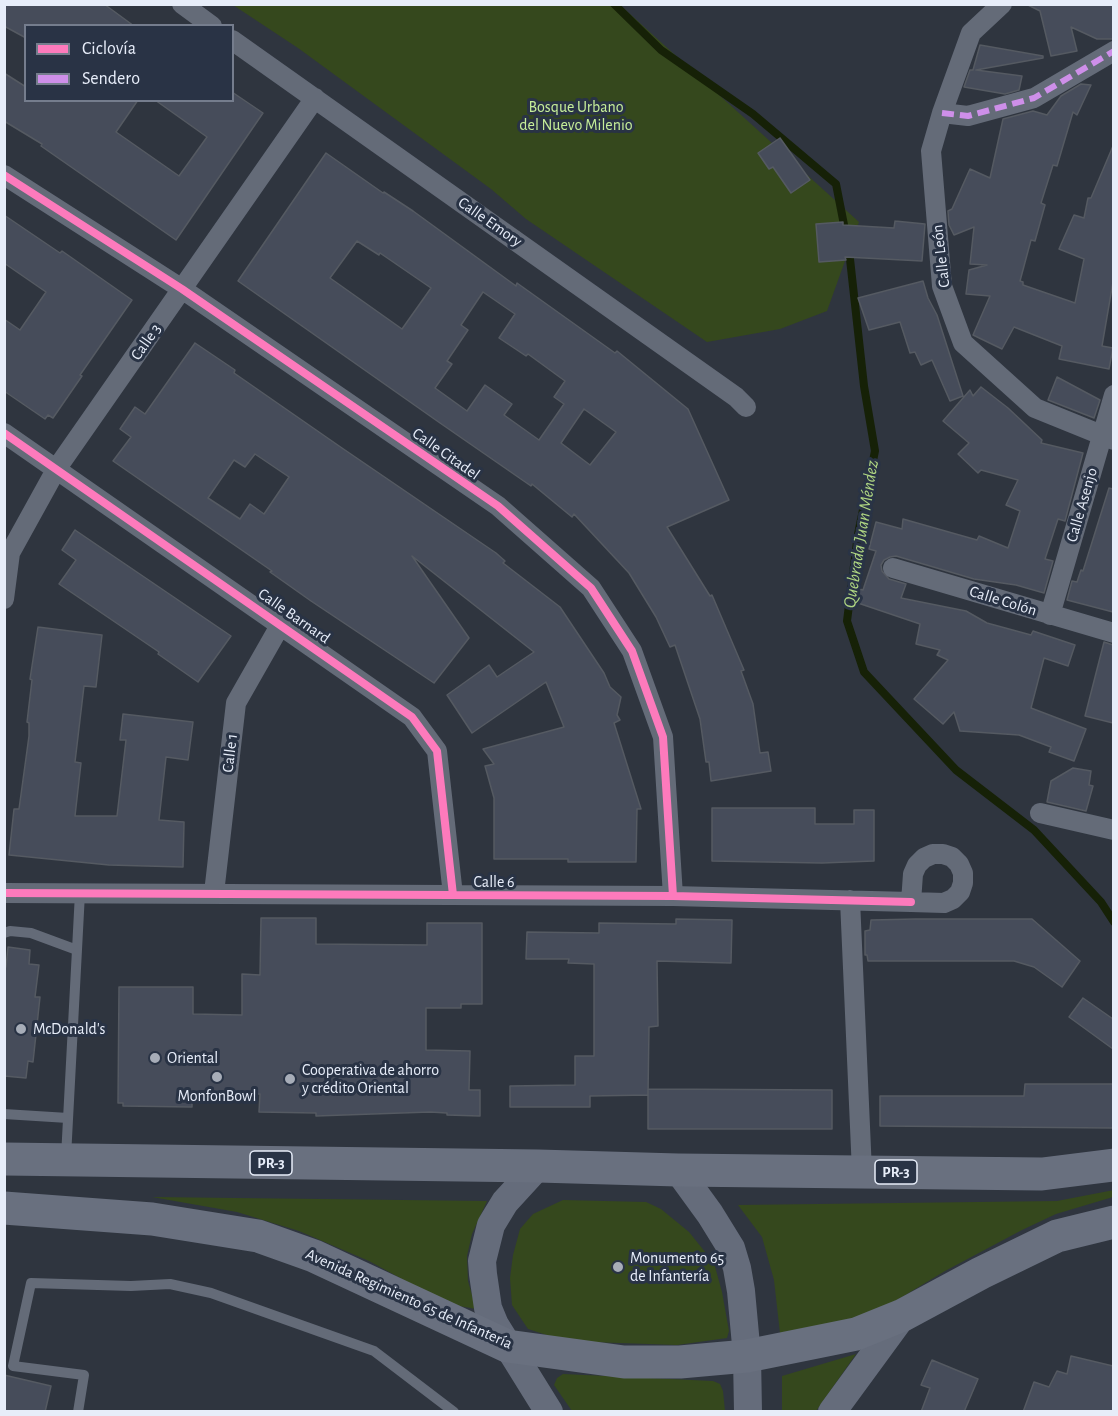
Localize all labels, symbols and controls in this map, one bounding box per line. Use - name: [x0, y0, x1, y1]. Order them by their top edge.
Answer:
- legend: [24, 24, 234, 102]
- text: Ciclovía: [82, 40, 136, 58]
- text: Sendero: [82, 70, 140, 88]
- park label: Bosque Urbano del Nuevo Milenio: [519, 97, 633, 135]
- street label: Calle Emory: [454, 193, 526, 251]
- street label: Calle León: [928, 223, 954, 289]
- street label: Calle 3: [127, 320, 165, 364]
- street label: Calle Citadel: [409, 424, 483, 484]
- water label: Quebrada Juan Méndez: [839, 459, 883, 609]
- street label: Calle Asenjo: [1062, 466, 1102, 544]
- street label: Calle Colón: [967, 582, 1039, 620]
- street label: Calle Barnard: [254, 584, 334, 648]
- street label: Calle 1: [218, 732, 242, 774]
- street label: Calle 6: [473, 872, 515, 892]
- place label: McDonald's: [33, 1019, 105, 1039]
- marker: McDonald's: [14, 1022, 28, 1036]
- place label: Oriental: [167, 1048, 218, 1068]
- marker: Oriental: [148, 1051, 162, 1065]
- place label: Cooperativa de ahorro y crédito Oriental: [302, 1060, 439, 1098]
- marker: MonfonBowl: [210, 1070, 224, 1084]
- marker: Cooperativa de ahorro y crédito Oriental: [283, 1072, 297, 1086]
- place label: MonfonBowl: [177, 1086, 257, 1106]
- road number: PR-3: [250, 1151, 292, 1175]
- road number: PR-3: [875, 1160, 917, 1184]
- street label: Avenida Regimiento 65 de Infantería: [303, 1245, 515, 1353]
- place label: Monumento 65 de Infantería: [630, 1248, 724, 1286]
- marker: Monumento 65 de Infantería: [611, 1260, 625, 1274]

